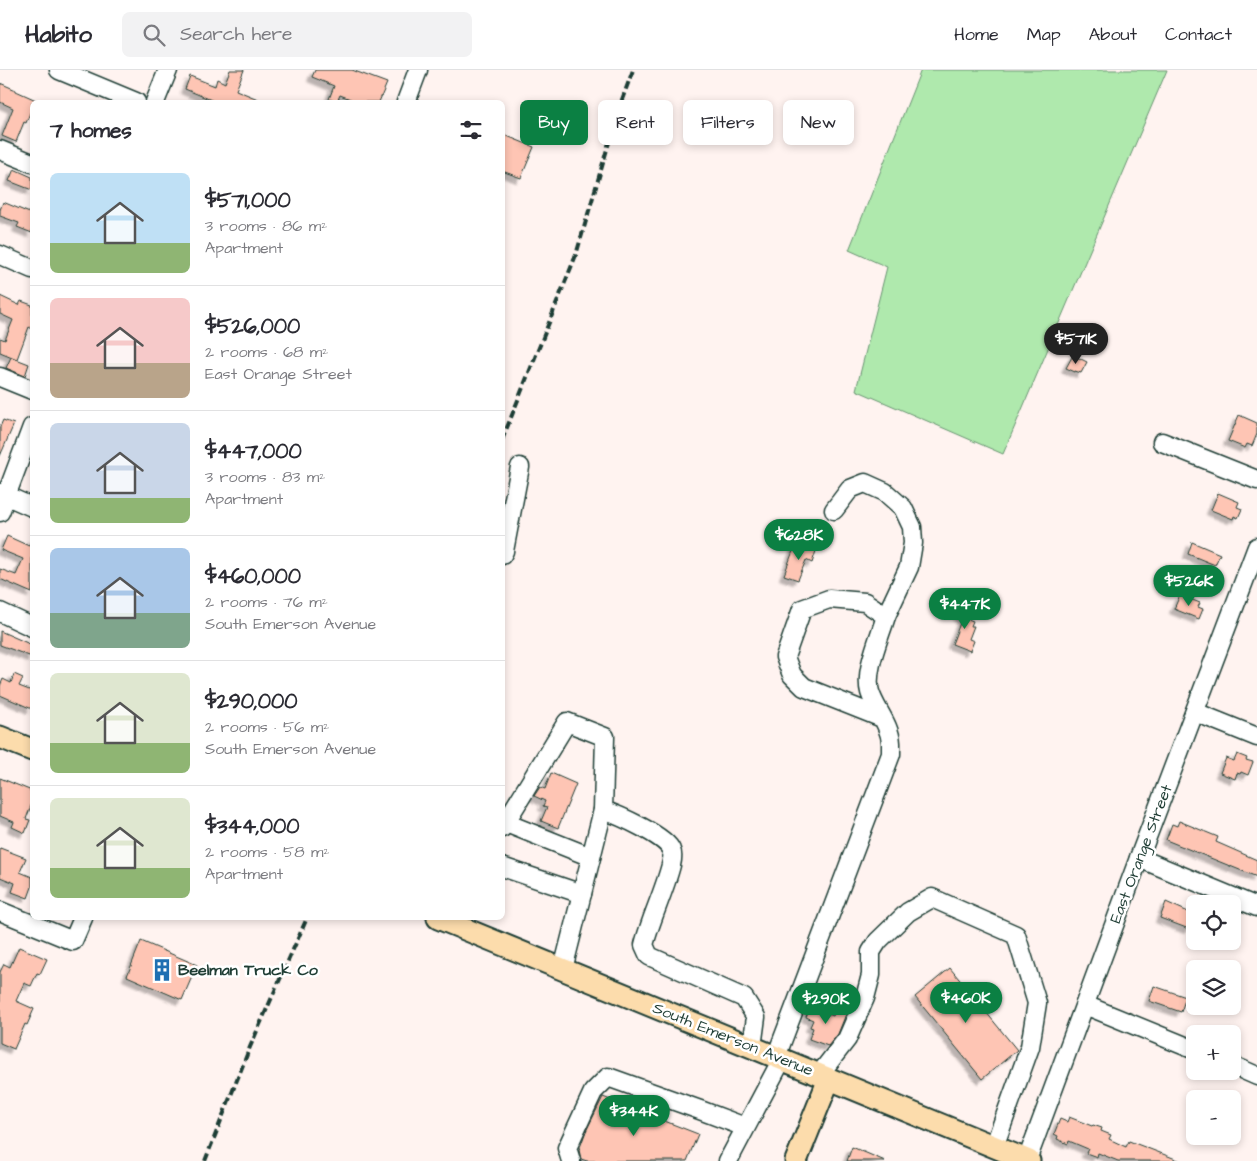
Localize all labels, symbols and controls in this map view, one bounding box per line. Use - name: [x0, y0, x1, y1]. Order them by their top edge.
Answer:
- search box: [122, 12, 472, 57]
- text: Habito: [25, 18, 92, 52]
- icon: search: [140, 21, 168, 49]
- text: Search here: [180, 21, 292, 48]
- text: Home: [954, 22, 999, 47]
- text: Map: [1027, 22, 1061, 47]
- text: About: [1089, 22, 1137, 47]
- text: Contact: [1165, 22, 1232, 47]
- chip: Buy: [520, 100, 588, 145]
- chip: Rent: [598, 100, 673, 145]
- chip: Filters: [683, 100, 773, 145]
- chip: New: [783, 100, 854, 145]
- text: 7 homes: [50, 116, 132, 145]
- icon: filters: [457, 116, 485, 144]
- text: $571,000: [205, 186, 291, 215]
- icon: home: [90, 193, 150, 253]
- text: 3 rooms · 86 m²: [205, 215, 327, 237]
- text: Apartment: [205, 237, 283, 259]
- text: $526,000: [205, 312, 300, 341]
- icon: home: [90, 318, 150, 378]
- pin: $571K: [1041, 322, 1111, 365]
- text: $571K: [1055, 328, 1097, 350]
- text: 2 rooms · 68 m²: [205, 341, 328, 363]
- text: East Orange Street: [205, 363, 352, 385]
- text: $447,000: [205, 437, 302, 466]
- icon: home: [90, 443, 150, 503]
- text: 3 rooms · 83 m²: [205, 466, 325, 488]
- text: Apartment: [205, 488, 283, 510]
- pin: $628K: [764, 518, 834, 561]
- text: $628K: [775, 524, 823, 546]
- text: $460,000: [205, 562, 301, 591]
- pin: $526K: [1154, 564, 1224, 607]
- icon: home: [90, 568, 150, 628]
- text: $526K: [1164, 570, 1214, 592]
- pin: $447K: [930, 588, 1000, 630]
- text: 2 rooms · 76 m²: [205, 591, 328, 613]
- text: $447K: [940, 593, 990, 615]
- text: South Emerson Avenue: [205, 613, 376, 635]
- text: $290,000: [205, 687, 297, 716]
- icon: home: [90, 693, 150, 753]
- text: 2 rooms · 56 m²: [205, 716, 329, 738]
- text: South Emerson Avenue: [205, 738, 376, 760]
- street label: East Orange Street: [1104, 781, 1179, 927]
- text: $344,000: [205, 812, 299, 841]
- icon: home: [90, 818, 150, 878]
- text: 2 rooms · 58 m²: [205, 841, 330, 863]
- text: Apartment: [205, 863, 283, 885]
- map controls: [1186, 895, 1241, 1145]
- button: locate: [1186, 895, 1241, 950]
- building icon: Beelman Truck Co: [149, 957, 175, 983]
- place label: Beelman Truck Co: [178, 959, 319, 981]
- button: layers: [1186, 960, 1241, 1015]
- pin: $290K: [791, 982, 861, 1025]
- pin: $460K: [931, 982, 1001, 1024]
- text: $460K: [941, 987, 991, 1009]
- text: $290K: [803, 988, 849, 1010]
- street label: South Emerson Avenue: [650, 997, 817, 1081]
- button: +: [1186, 1025, 1241, 1080]
- button: −: [1186, 1090, 1241, 1145]
- pin: $344K: [599, 1094, 669, 1137]
- text: $344K: [610, 1100, 658, 1122]

